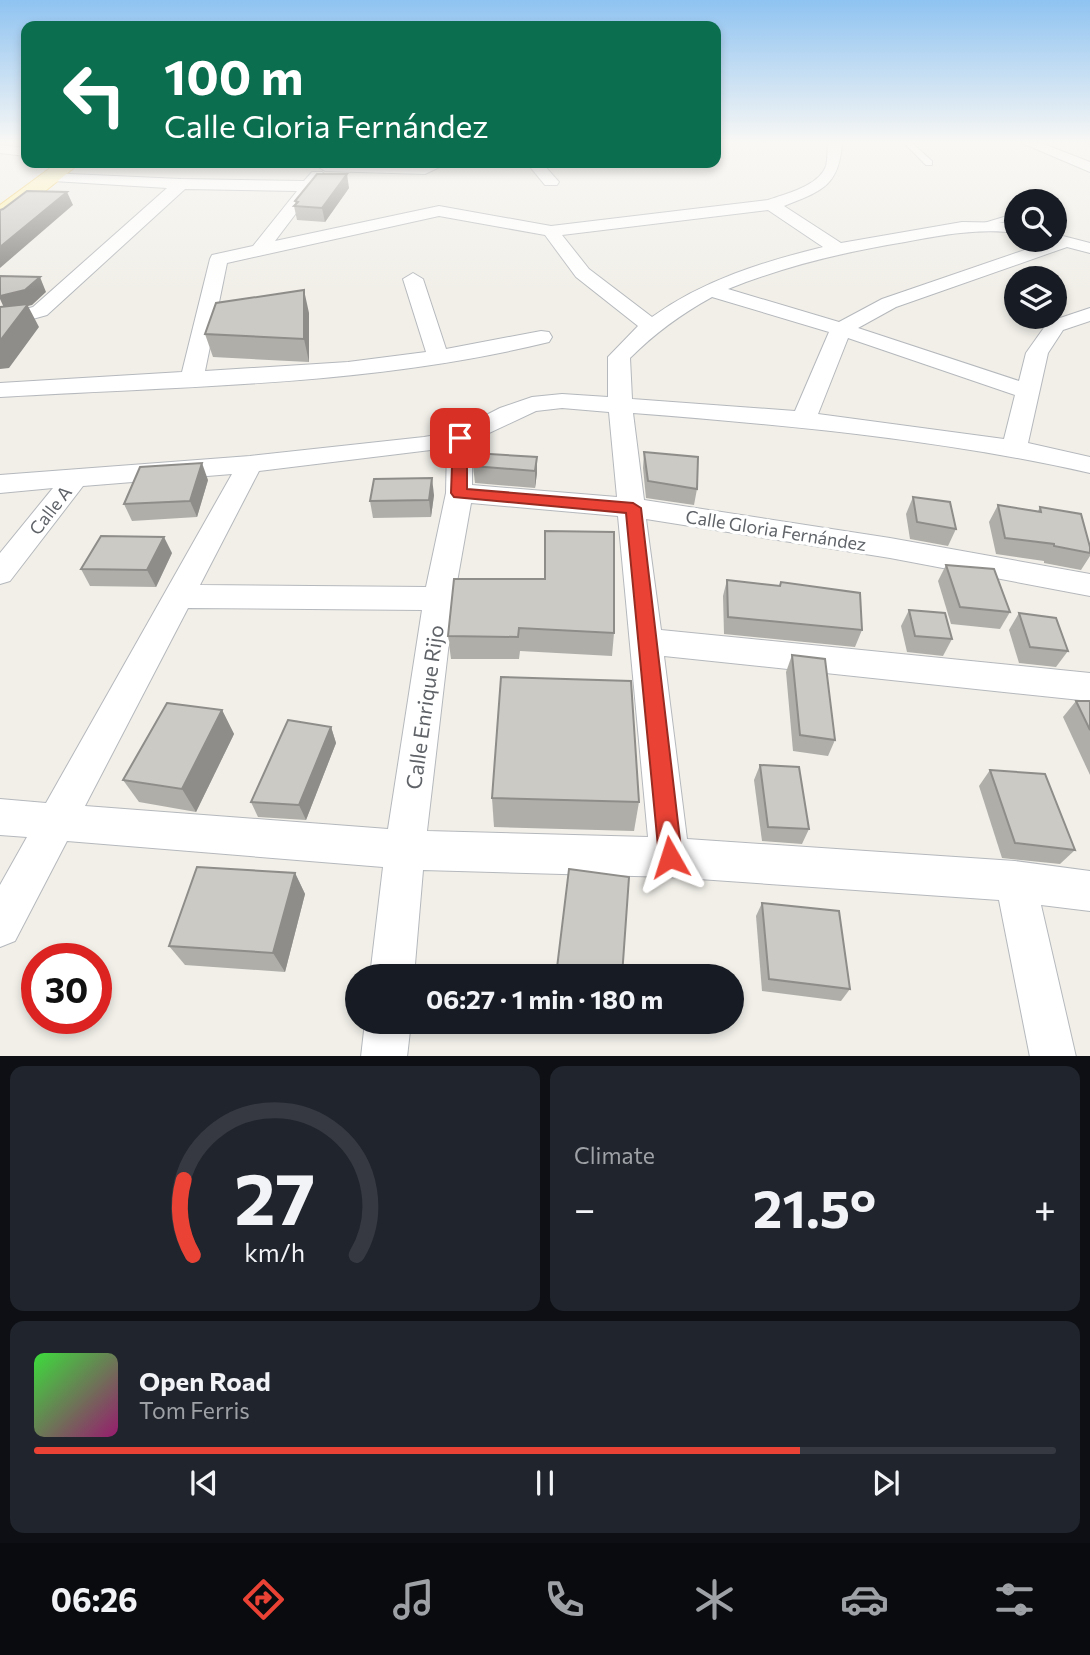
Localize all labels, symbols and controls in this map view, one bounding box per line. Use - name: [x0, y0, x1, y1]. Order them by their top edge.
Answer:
- text: 100 m: [164, 45, 303, 105]
- icon: left: [49, 49, 140, 140]
- text: Calle Gloria Fernández: [164, 105, 488, 145]
- map controls: [1004, 189, 1067, 329]
- button: search: [1004, 189, 1067, 252]
- button: layers: [1004, 266, 1067, 329]
- pin: [430, 408, 490, 468]
- icon: arrive: [441, 419, 479, 457]
- street label: Calle A: [24, 481, 76, 539]
- street label: Calle Gloria Fernández: [684, 505, 868, 555]
- street label: Calle Enrique Rijo: [400, 623, 448, 791]
- position arrow: [633, 820, 707, 894]
- speed limit sign: 30: [21, 943, 112, 1034]
- text: 06:27 · 1 min · 180 m: [426, 983, 663, 1014]
- text: Climate: [574, 1141, 655, 1169]
- text: 27: [235, 1151, 315, 1240]
- text: 21.5°: [753, 1175, 876, 1239]
- text: −: [574, 1184, 596, 1231]
- text: +: [1034, 1184, 1056, 1231]
- text: km/h: [245, 1236, 305, 1266]
- text: Open Road: [139, 1365, 271, 1396]
- text: Tom Ferris: [139, 1396, 250, 1424]
- icon: previous: [185, 1464, 223, 1502]
- icon: pause: [526, 1464, 564, 1502]
- icon: next: [867, 1464, 905, 1502]
- icon: directions: [239, 1575, 288, 1624]
- icon: music: [389, 1575, 438, 1624]
- icon: phone: [540, 1575, 589, 1624]
- icon: climate: [690, 1575, 739, 1624]
- icon: car: [840, 1575, 889, 1624]
- icon: filters: [990, 1575, 1039, 1624]
- text: 06:26: [51, 1579, 138, 1619]

